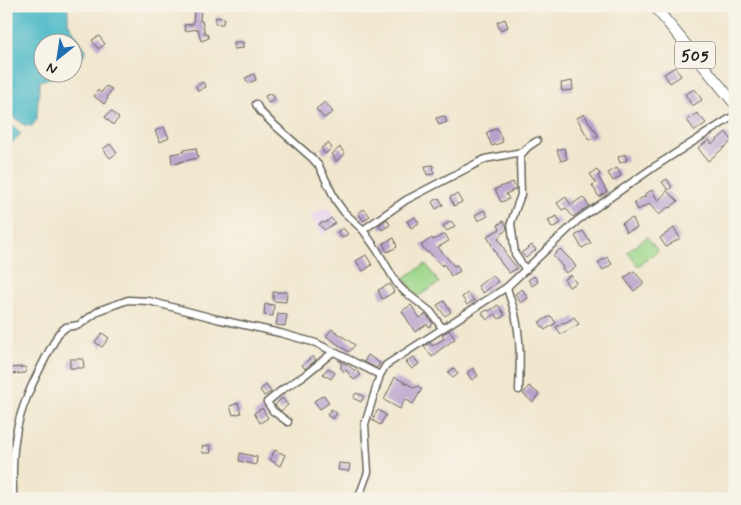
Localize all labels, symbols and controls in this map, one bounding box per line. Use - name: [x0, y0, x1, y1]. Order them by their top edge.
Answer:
- north arrow: [32, 32, 82, 82]
- road number: 505: [675, 42, 715, 68]
- text: N: [43, 58, 61, 79]

